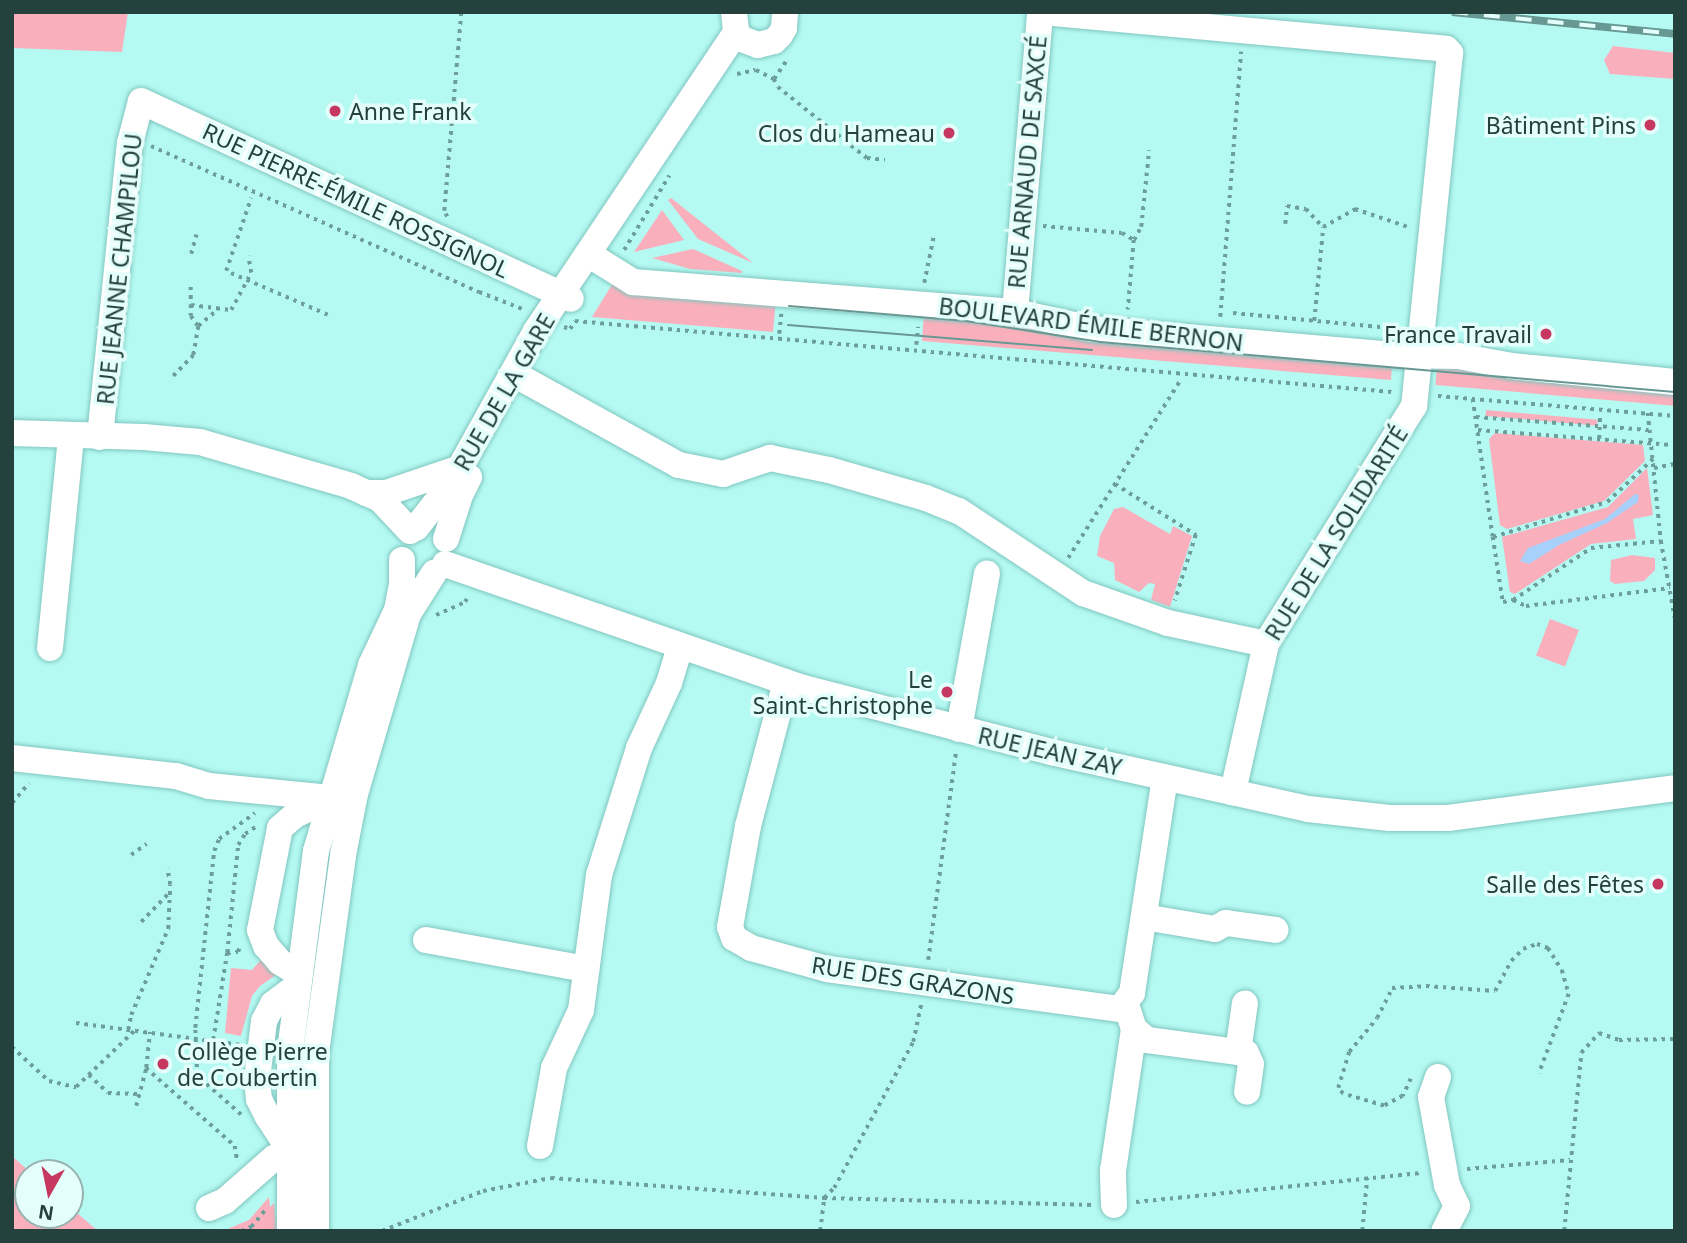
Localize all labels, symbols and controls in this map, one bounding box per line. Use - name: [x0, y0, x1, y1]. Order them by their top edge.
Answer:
- street label: RUE ARNAUD DE SAXCÉ: [1002, 34, 1052, 290]
- place label: Anne Frank: [349, 97, 471, 125]
- marker: Anne Frank: [327, 103, 343, 119]
- place label: Bâtiment Pins: [1486, 111, 1636, 139]
- street label: RUE PIERRE-ÉMILE ROSSIGNOL: [198, 117, 514, 283]
- marker: Bâtiment Pins: [1642, 117, 1658, 133]
- place label: Clos du Hameau: [758, 119, 935, 147]
- marker: Clos du Hameau: [941, 125, 957, 141]
- street label: RUE JEANNE CHAMPILOU: [91, 132, 147, 406]
- street label: BOULEVARD ÉMILE BERNON: [937, 292, 1245, 356]
- street label: RUE DE LA GARE: [448, 309, 560, 475]
- place label: France Travail: [1384, 320, 1532, 348]
- marker: France Travail: [1538, 326, 1554, 342]
- street label: RUE DE LA SOLIDARITÉ: [1259, 421, 1413, 645]
- place label: Le Saint-Christophe: [753, 665, 933, 719]
- marker: Le Saint-Christophe: [939, 684, 955, 700]
- street label: RUE JEAN ZAY: [975, 721, 1125, 781]
- place label: Salle des Fêtes: [1486, 870, 1644, 898]
- marker: Salle des Fêtes: [1650, 876, 1666, 892]
- street label: RUE DES GRAZONS: [810, 950, 1016, 1010]
- place label: Collège Pierre de Coubertin: [177, 1037, 328, 1091]
- marker: Collège Pierre de Coubertin: [155, 1056, 171, 1072]
- north arrow: [14, 1159, 84, 1229]
- text: N: [36, 1199, 56, 1227]

